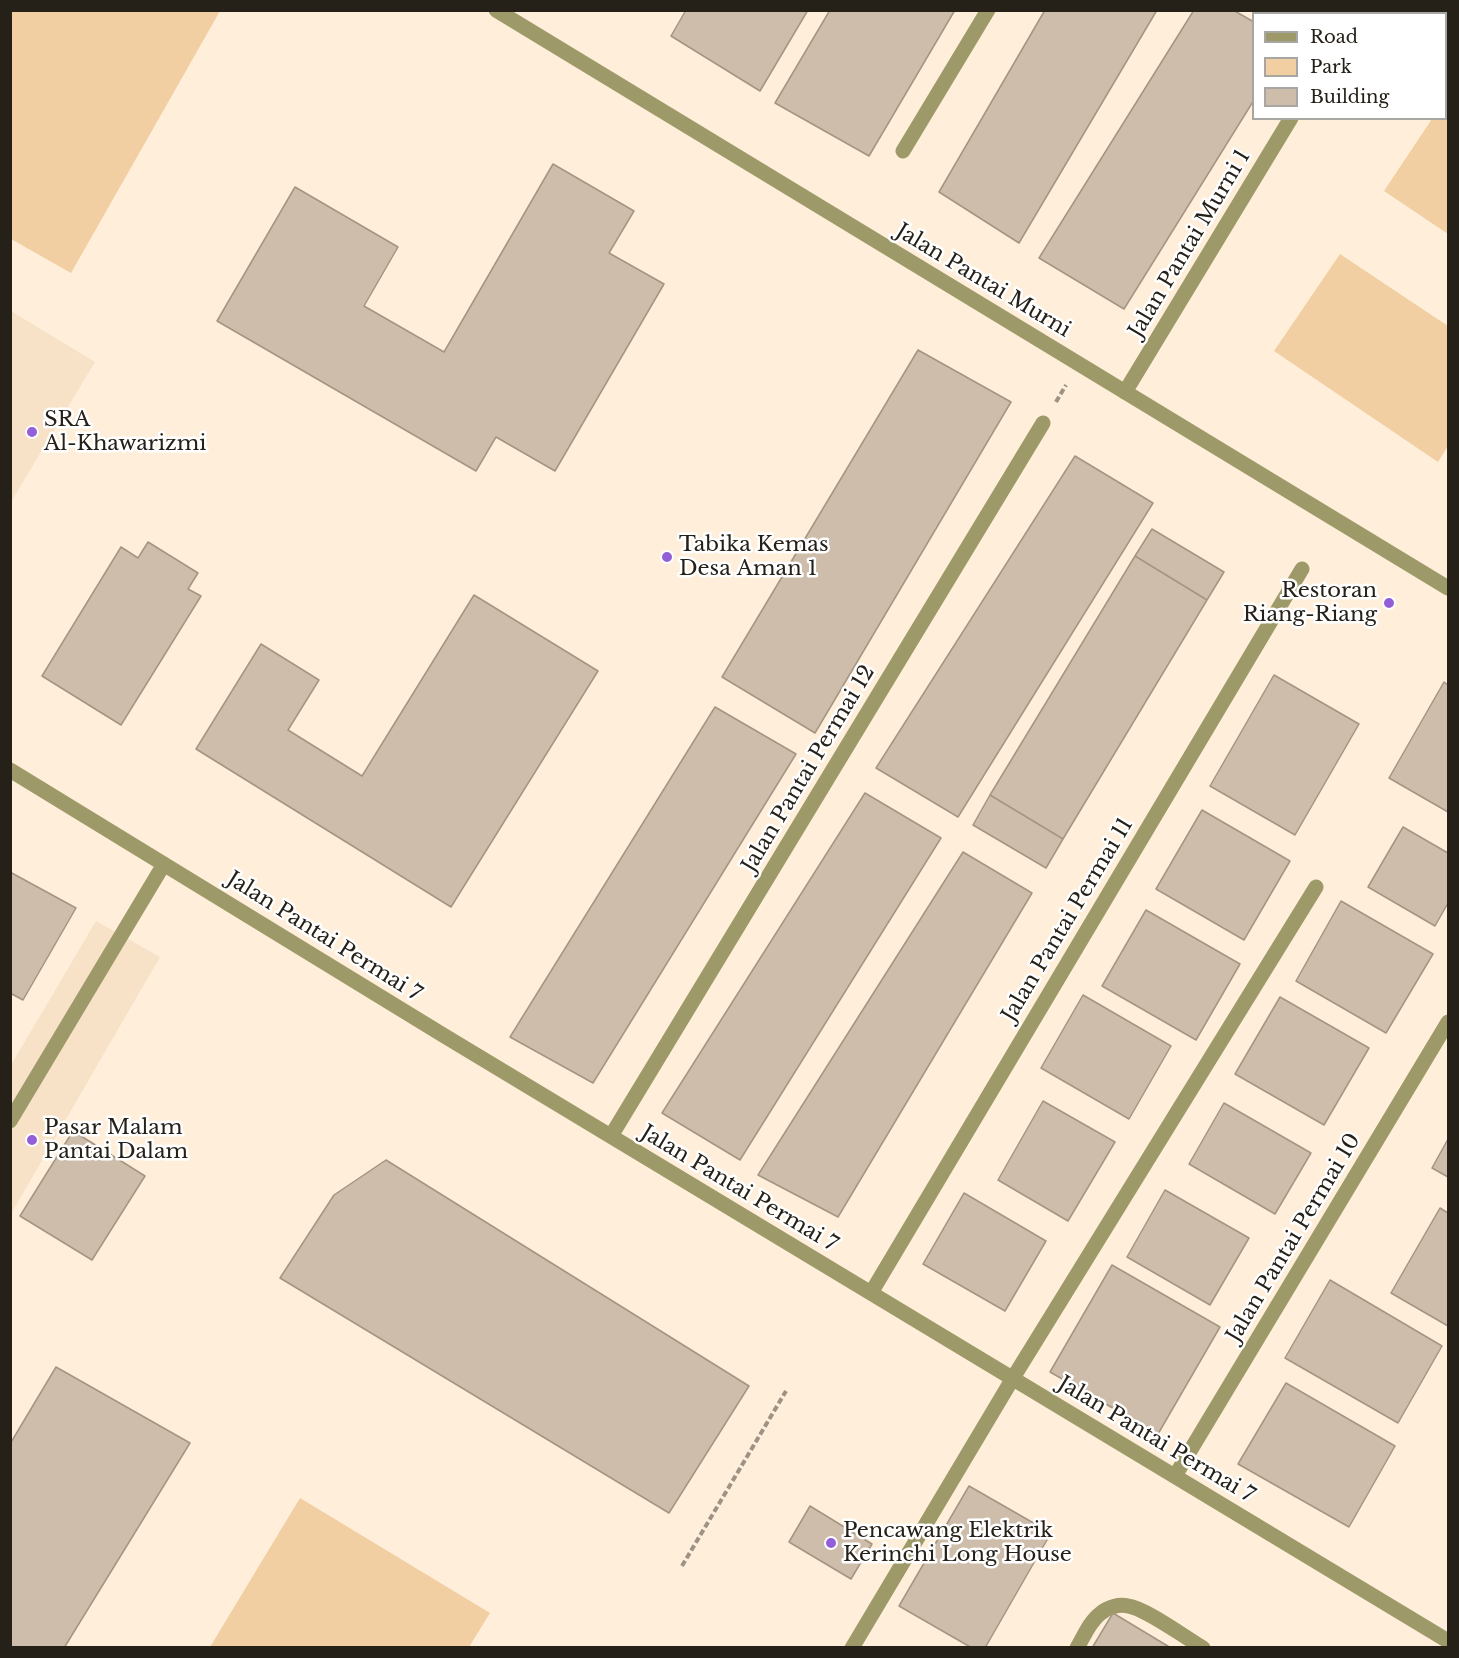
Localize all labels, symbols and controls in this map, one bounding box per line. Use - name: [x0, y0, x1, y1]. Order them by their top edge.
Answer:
- legend: [1252, 12, 1447, 120]
- text: Road: [1310, 26, 1358, 48]
- text: Park: [1310, 56, 1352, 78]
- text: Building: [1310, 86, 1389, 108]
- street label: Jalan Pantai Murni 1: [1124, 145, 1256, 343]
- street label: Jalan Pantai Murni: [891, 219, 1075, 343]
- place label: SRA Al-Khawarizmi: [44, 407, 206, 457]
- marker: SRA Al-Khawarizmi: [25, 425, 39, 439]
- place label: Tabika Kemas Desa Aman 1: [679, 532, 828, 582]
- marker: Tabika Kemas Desa Aman 1: [660, 550, 674, 564]
- place label: Restoran Riang-Riang: [1243, 578, 1377, 628]
- marker: Restoran Riang-Riang: [1382, 596, 1396, 610]
- street label: Jalan Pantai Permai 12: [737, 661, 881, 877]
- street label: Jalan Pantai Permai 11: [997, 814, 1139, 1026]
- street label: Jalan Pantai Permai 7: [222, 867, 426, 1007]
- place label: Pasar Malam Pantai Dalam: [44, 1115, 188, 1165]
- street label: Jalan Pantai Permai 7: [636, 1120, 842, 1258]
- street label: Jalan Pantai Permai 10: [1222, 1129, 1366, 1347]
- marker: Pasar Malam Pantai Dalam: [25, 1133, 39, 1147]
- street label: Jalan Pantai Permai 7: [1053, 1371, 1259, 1509]
- place label: Pencawang Elektrik Kerinchi Long House: [843, 1518, 1072, 1568]
- marker: Pencawang Elektrik Kerinchi Long House: [824, 1536, 838, 1550]

